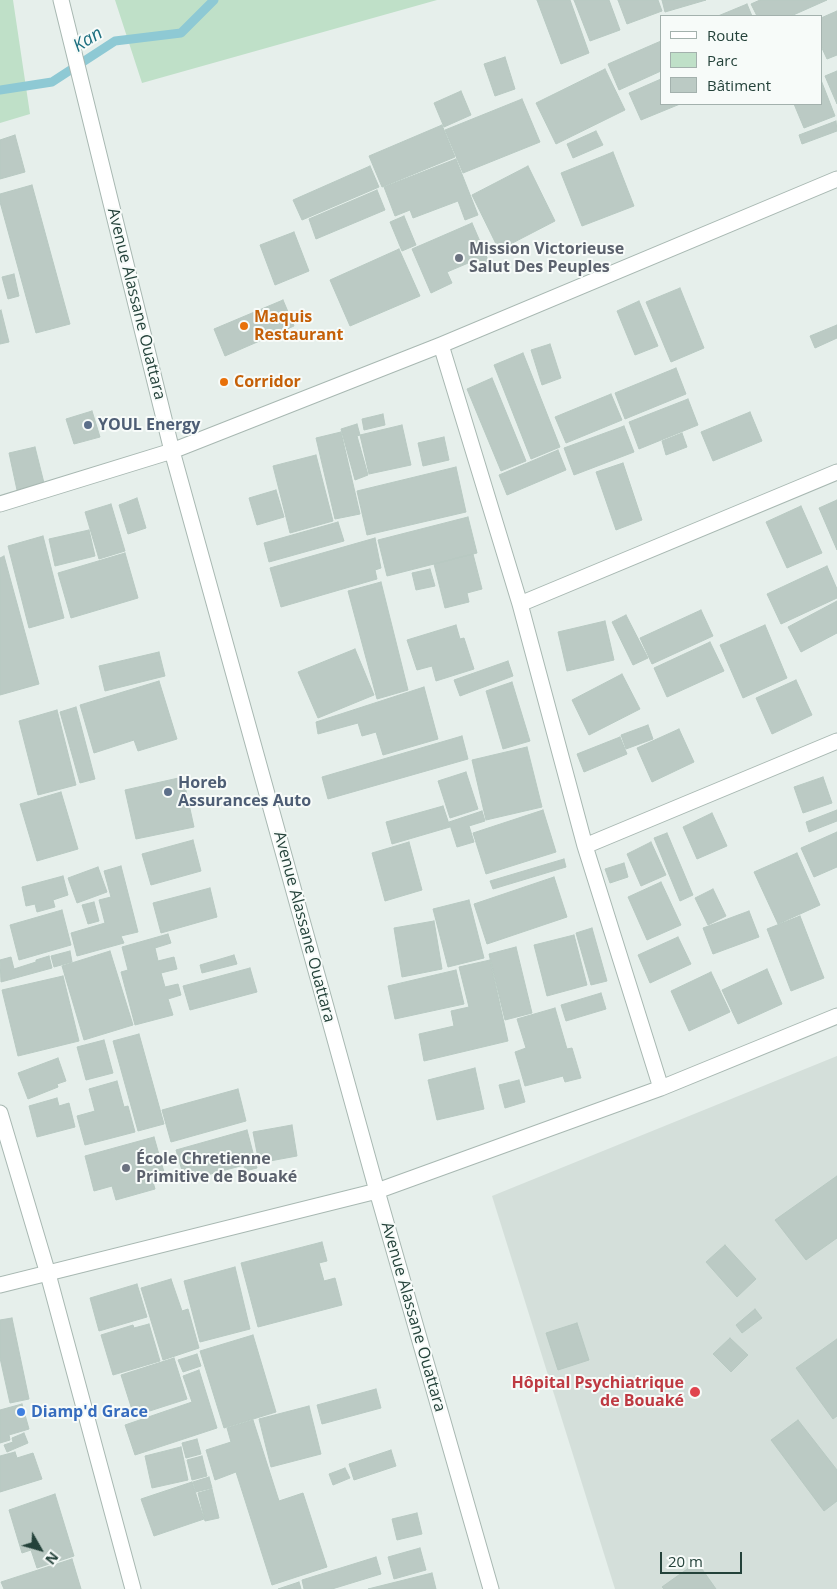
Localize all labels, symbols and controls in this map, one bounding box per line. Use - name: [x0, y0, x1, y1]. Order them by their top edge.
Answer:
- legend: [660, 15, 822, 105]
- water label: Kan: [69, 23, 107, 57]
- text: Route: [707, 25, 748, 45]
- text: Parc: [707, 50, 738, 70]
- text: Bâtiment: [707, 75, 771, 95]
- street label: Avenue Alassane Ouattara: [103, 206, 169, 402]
- place label: Mission Victorieuse Salut Des Peuples: [469, 239, 624, 277]
- marker: Mission Victorieuse Salut Des Peuples: [453, 252, 465, 264]
- place label: Maquis Restaurant: [254, 307, 343, 345]
- marker: Maquis Restaurant: [238, 320, 250, 332]
- place label: Corridor: [234, 372, 301, 392]
- marker: Corridor: [218, 376, 230, 388]
- place label: YOUL Energy: [98, 415, 200, 435]
- marker: YOUL Energy: [82, 419, 94, 431]
- place label: Horeb Assurances Auto: [178, 773, 311, 811]
- marker: Horeb Assurances Auto: [162, 786, 174, 798]
- street label: Avenue Alassane Ouattara: [269, 829, 339, 1025]
- place label: École Chretienne Primitive de Bouaké: [136, 1149, 297, 1187]
- marker: École Chretienne Primitive de Bouaké: [120, 1162, 132, 1174]
- street label: Avenue Alassane Ouattara: [377, 1220, 449, 1414]
- place label: Hôpital Psychiatrique de Bouaké: [512, 1373, 684, 1411]
- marker: Hôpital Psychiatrique de Bouaké: [688, 1385, 702, 1399]
- place label: Diamp'd Grace: [31, 1402, 148, 1422]
- marker: Diamp'd Grace: [15, 1406, 27, 1418]
- north arrow: [15, 1524, 65, 1574]
- scale bar: [662, 1542, 744, 1574]
- text: N: [41, 1548, 63, 1569]
- text: 20 m: [668, 1551, 703, 1571]

